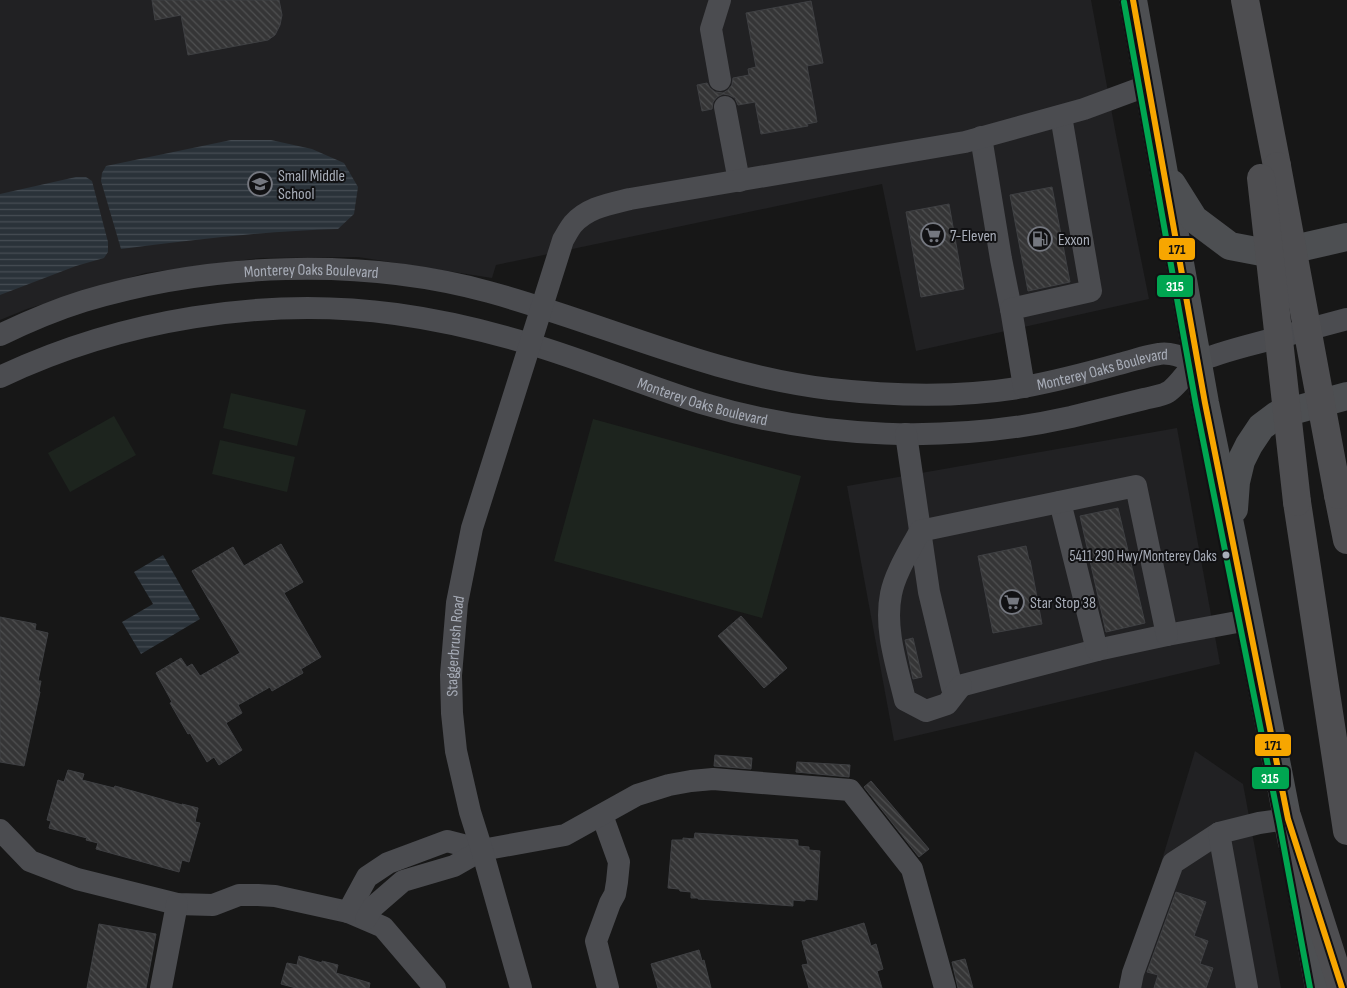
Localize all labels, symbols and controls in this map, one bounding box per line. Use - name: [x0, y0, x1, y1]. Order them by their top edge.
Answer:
- place label: Small Middle School: [278, 167, 345, 204]
- school or university icon: Small Middle School: [247, 171, 273, 197]
- supermarket icon: 7-Eleven: [920, 222, 946, 248]
- fuel station icon: Exxon: [1027, 226, 1053, 252]
- place label: 7-Eleven: [950, 227, 997, 246]
- place label: Exxon: [1058, 231, 1090, 250]
- line badge: 171: [1158, 237, 1196, 261]
- text: 171: [1168, 241, 1186, 258]
- street label: Monterey Oaks Boulevard: [243, 261, 379, 283]
- line badge: 315: [1156, 274, 1194, 298]
- text: 315: [1166, 278, 1184, 295]
- street label: Monterey Oaks Boulevard: [1035, 345, 1168, 395]
- street label: Monterey Oaks Boulevard: [635, 374, 769, 430]
- place label: 5411 290 Hwy/Monterey Oaks: [1069, 547, 1217, 566]
- marker: 5411 290 Hwy/Monterey Oaks: [1221, 550, 1231, 560]
- supermarket icon: Star Stop 38: [999, 589, 1025, 615]
- street label: Staggerbrush Road: [443, 594, 469, 697]
- place label: Star Stop 38: [1030, 594, 1096, 613]
- line badge: 171: [1254, 733, 1292, 757]
- text: 171: [1264, 737, 1282, 754]
- line badge: 315: [1251, 766, 1290, 790]
- text: 315: [1261, 770, 1279, 787]

